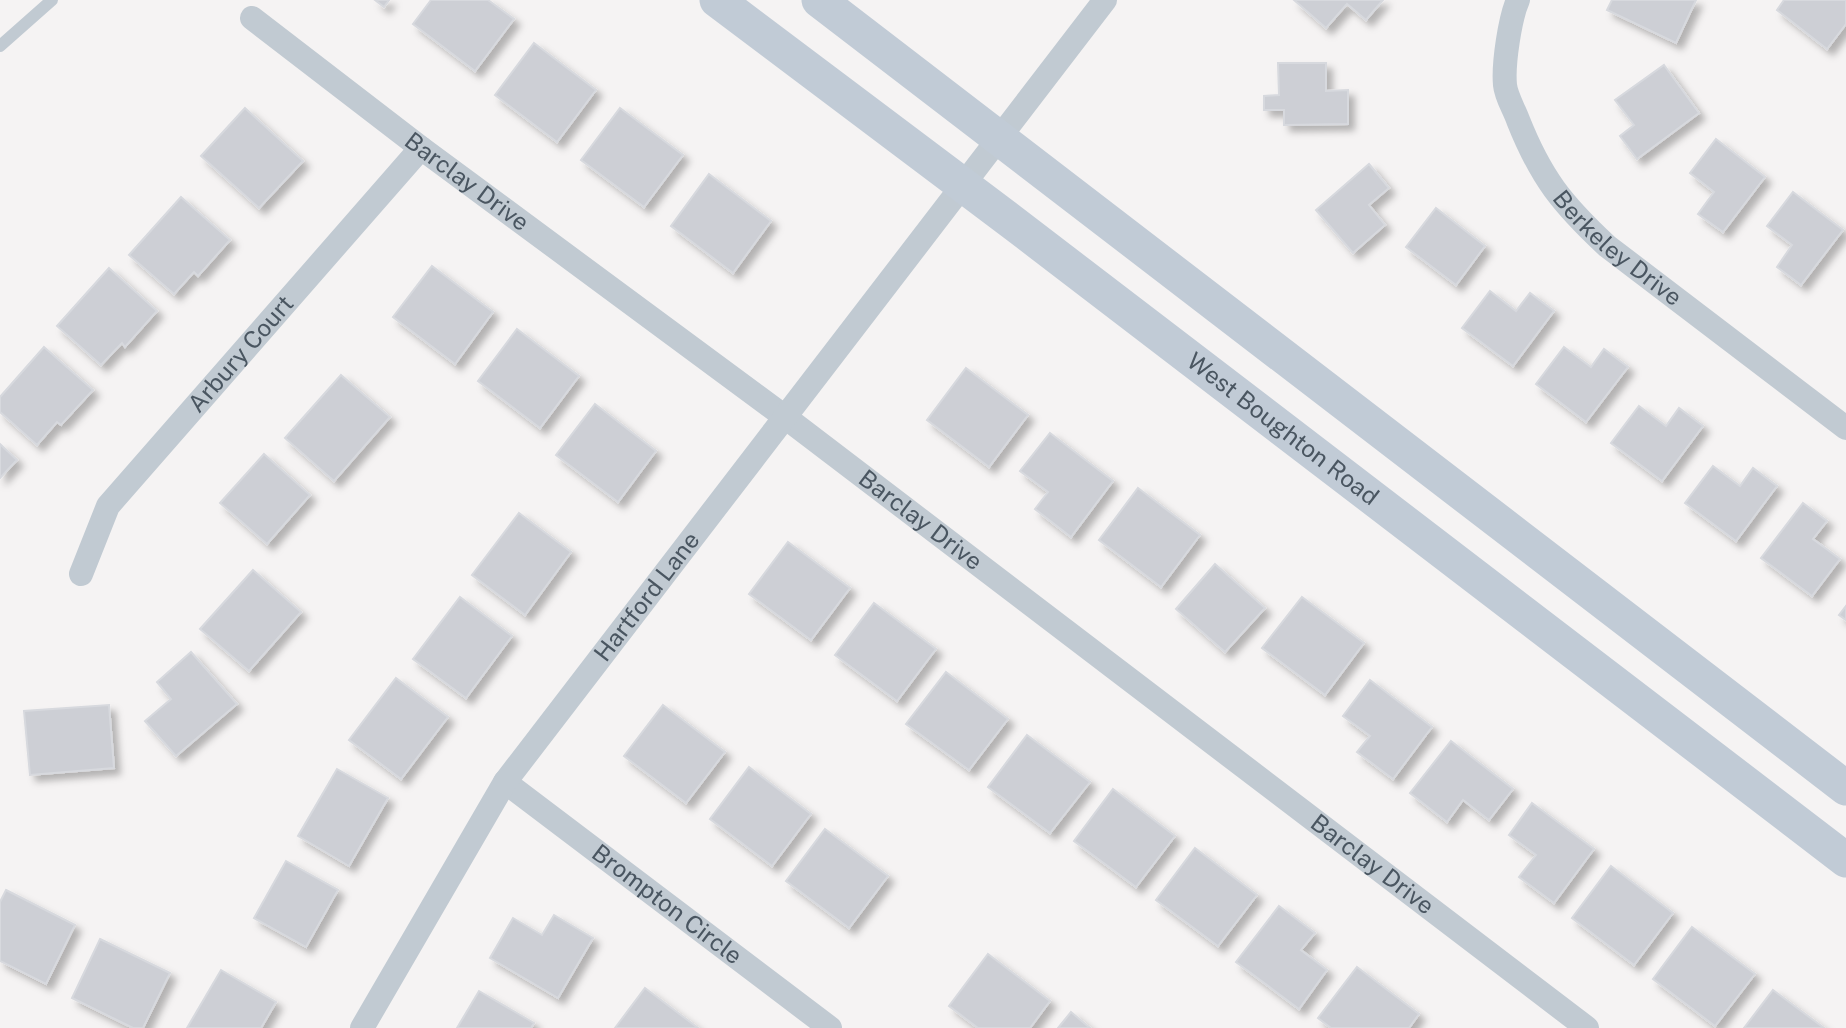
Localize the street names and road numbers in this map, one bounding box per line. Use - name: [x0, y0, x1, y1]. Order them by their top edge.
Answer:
- street label: Barclay Drive: [400, 126, 535, 236]
- street label: Berkeley Drive: [1548, 184, 1688, 311]
- street label: Arbury Court: [182, 289, 299, 417]
- street label: West Boughton Road: [1182, 346, 1385, 510]
- street label: Barclay Drive: [854, 463, 988, 575]
- street label: Hartford Lane: [588, 526, 705, 666]
- street label: Barclay Drive: [1306, 808, 1440, 919]
- street label: Brompton Circle: [587, 838, 748, 969]

